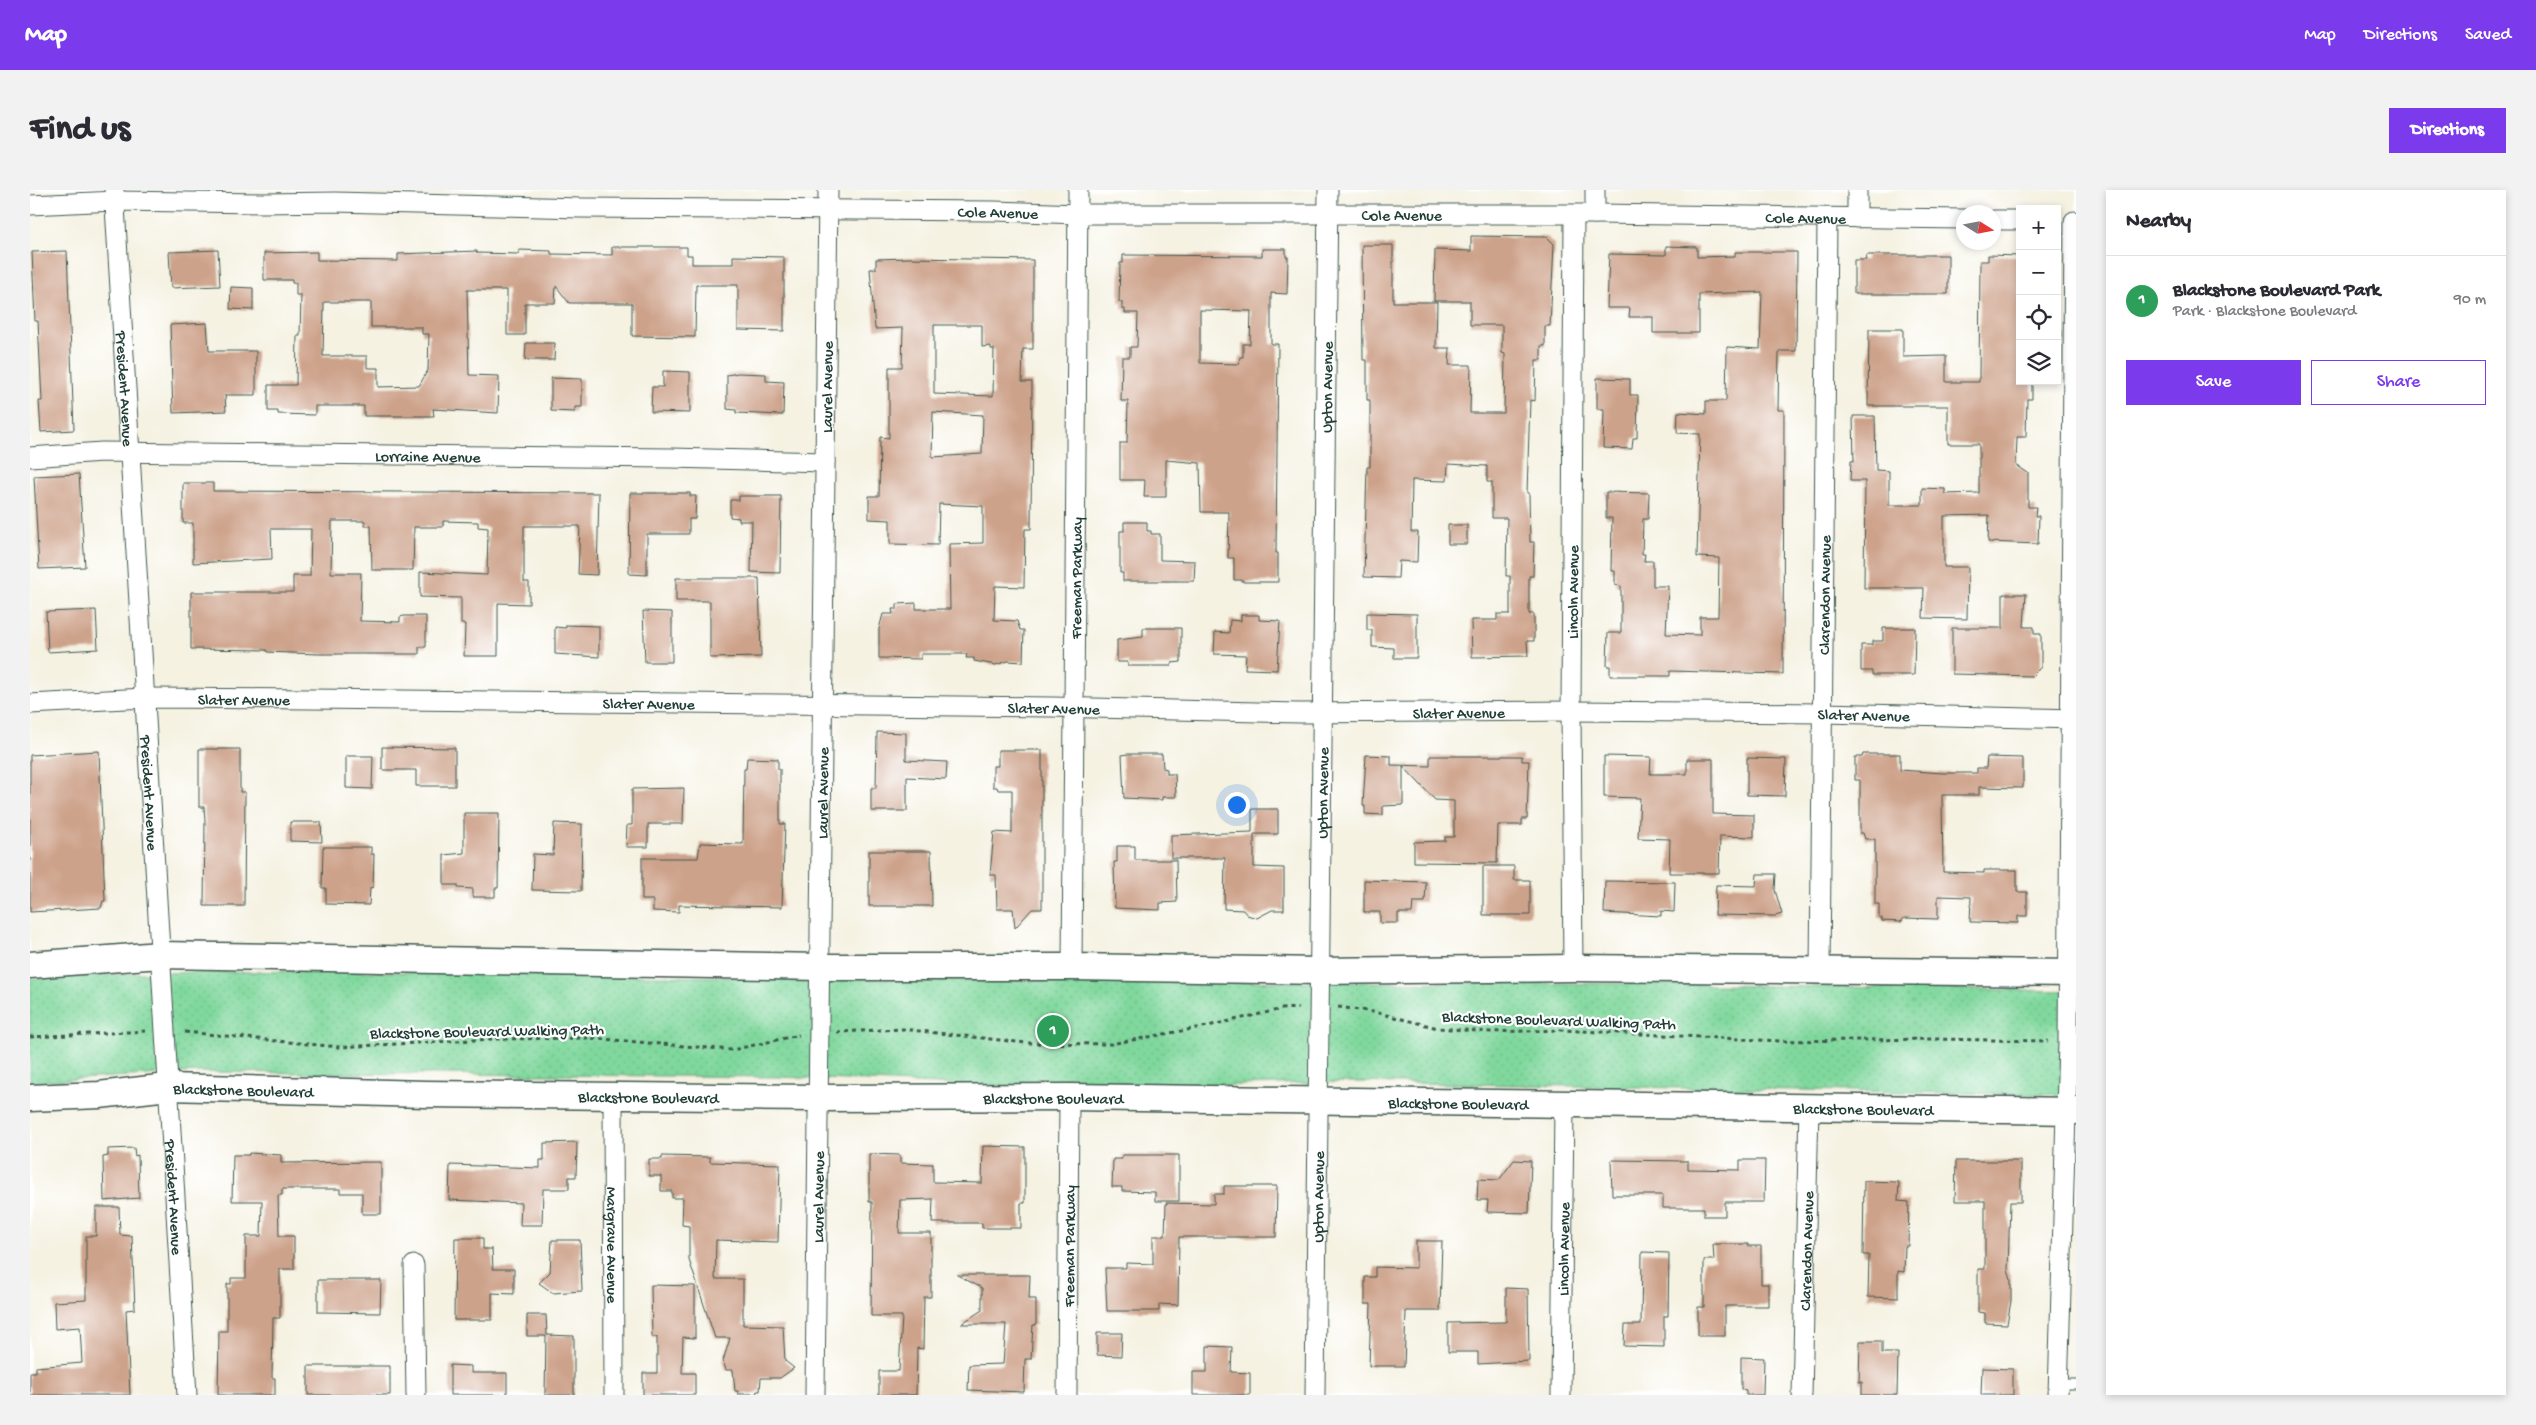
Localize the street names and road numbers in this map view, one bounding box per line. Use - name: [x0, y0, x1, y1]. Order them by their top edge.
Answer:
- street label: Cole Avenue: [957, 205, 1039, 226]
- street label: Cole Avenue: [1361, 208, 1443, 227]
- street label: Cole Avenue: [1765, 210, 1847, 230]
- street label: President Avenue: [109, 329, 136, 448]
- street label: Laurel Avenue: [819, 340, 839, 433]
- street label: Upton Avenue: [1319, 341, 1339, 433]
- street label: Lorraine Avenue: [375, 449, 481, 469]
- street label: Freeman Parkway: [1069, 517, 1088, 640]
- street label: Clarendon Avenue: [1817, 534, 1837, 655]
- street label: Lincoln Avenue: [1565, 544, 1585, 639]
- street label: Slater Avenue: [198, 692, 291, 712]
- street label: Slater Avenue: [603, 696, 696, 716]
- street label: Slater Avenue: [1008, 701, 1101, 721]
- street label: Slater Avenue: [1413, 705, 1506, 725]
- street label: Slater Avenue: [1817, 707, 1911, 728]
- street label: President Avenue: [134, 734, 160, 852]
- street label: Laurel Avenue: [815, 746, 835, 839]
- street label: Upton Avenue: [1315, 746, 1335, 839]
- street label: Blackstone Boulevard Walking Path: [1441, 1009, 1677, 1036]
- street label: Blackstone Boulevard Walking Path: [369, 1022, 605, 1045]
- street label: Blackstone Boulevard: [172, 1081, 315, 1104]
- street label: Blackstone Boulevard: [577, 1090, 720, 1110]
- street label: Blackstone Boulevard: [982, 1091, 1125, 1111]
- street label: Blackstone Boulevard: [1387, 1095, 1530, 1116]
- street label: Blackstone Boulevard: [1792, 1101, 1935, 1122]
- street label: President Avenue: [158, 1138, 185, 1256]
- street label: Laurel Avenue: [811, 1150, 831, 1243]
- street label: Upton Avenue: [1311, 1150, 1331, 1243]
- street label: Freeman Parkway: [1062, 1185, 1081, 1308]
- street label: Margrave Avenue: [600, 1187, 620, 1304]
- street label: Clarendon Avenue: [1798, 1190, 1820, 1311]
- street label: Lincoln Avenue: [1556, 1201, 1576, 1296]

